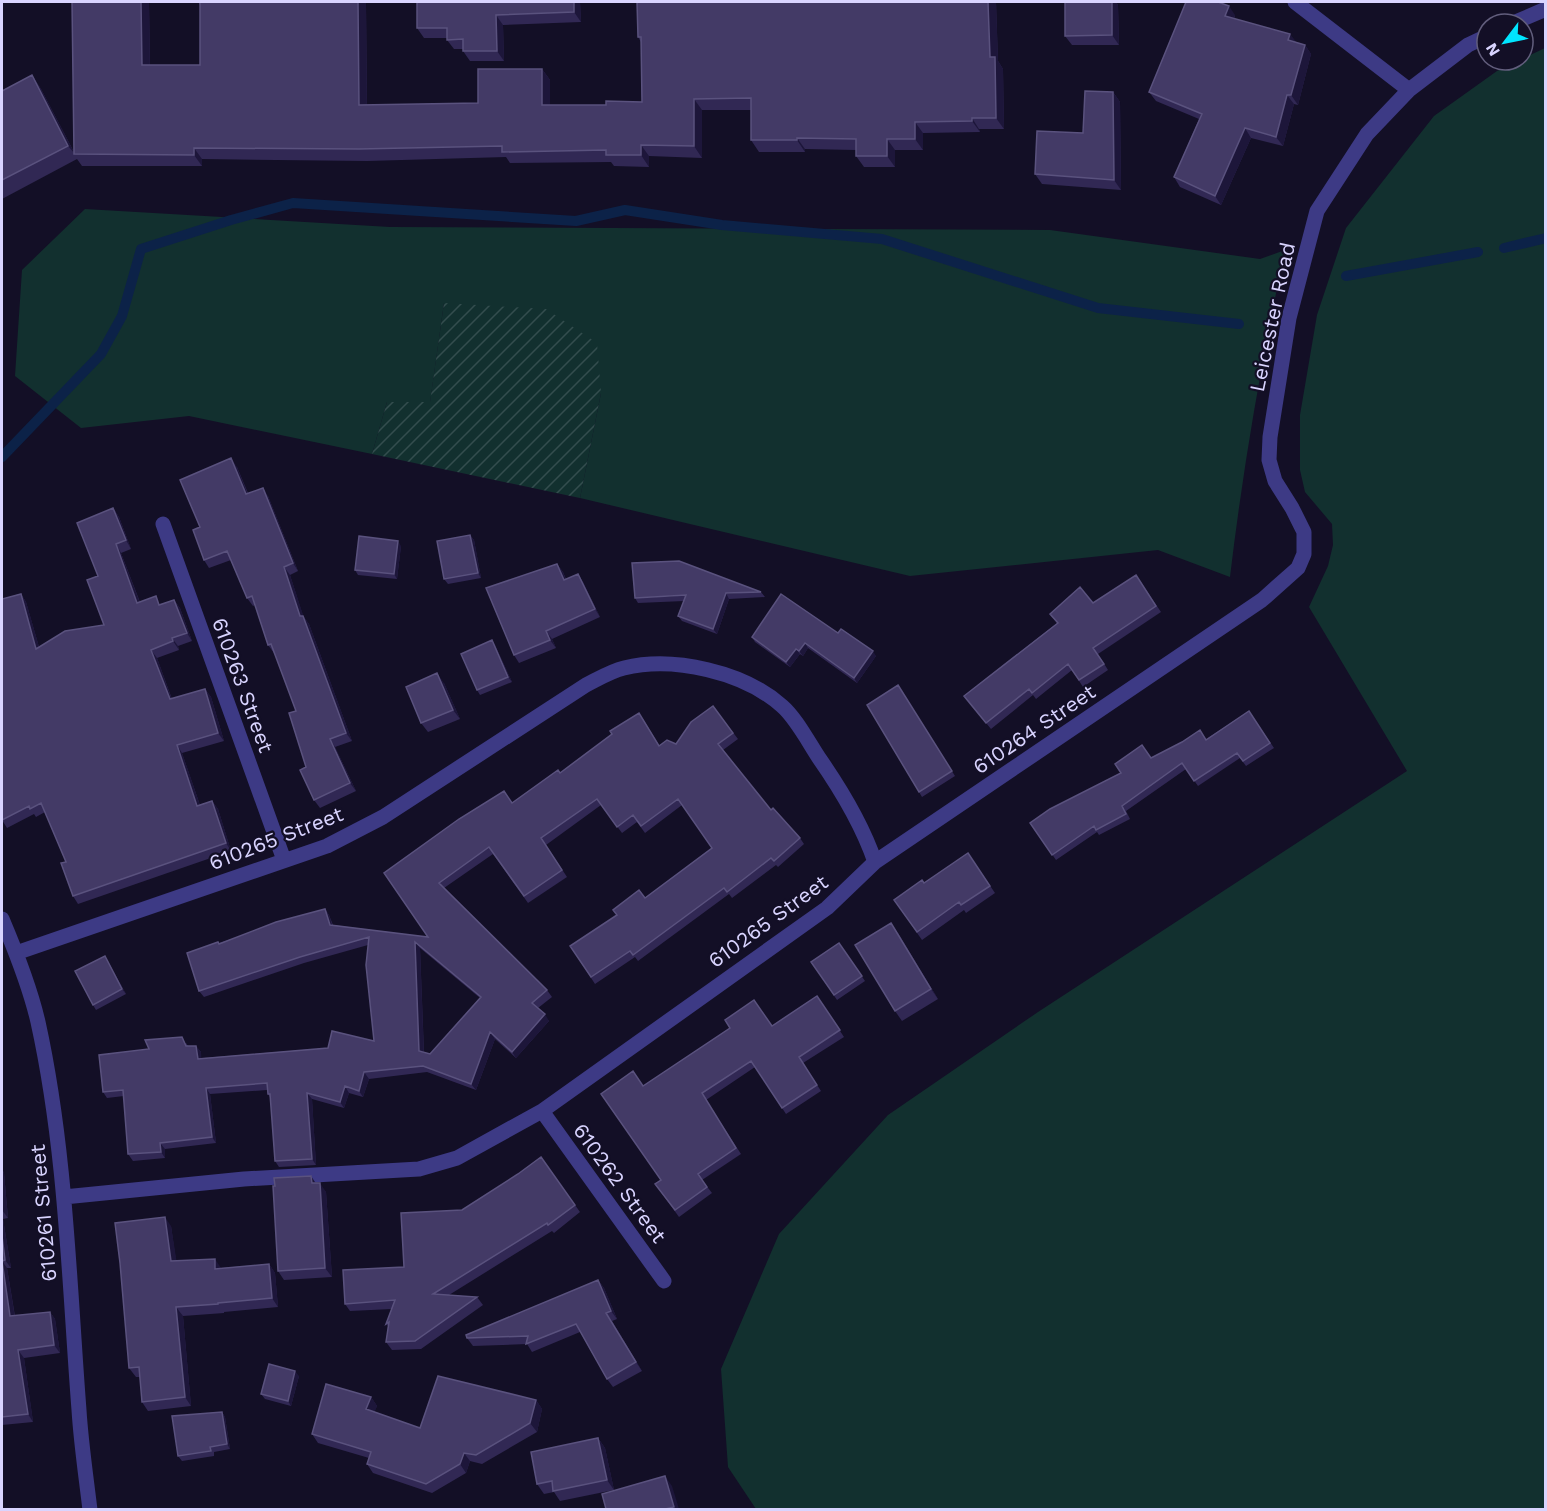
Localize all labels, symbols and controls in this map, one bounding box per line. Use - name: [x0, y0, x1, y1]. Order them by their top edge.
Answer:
- north arrow: [1475, 12, 1535, 72]
- text: N: [1482, 40, 1504, 60]
- street label: Leicester Road: [1244, 240, 1300, 394]
- street label: 610263 Street: [207, 614, 279, 756]
- street label: 610264 Street: [968, 679, 1100, 779]
- street label: 610265 Street: [205, 801, 347, 875]
- street label: 610265 Street: [703, 869, 833, 973]
- street label: 610262 Street: [568, 1118, 672, 1248]
- street label: 610261 Street: [25, 1143, 61, 1283]

